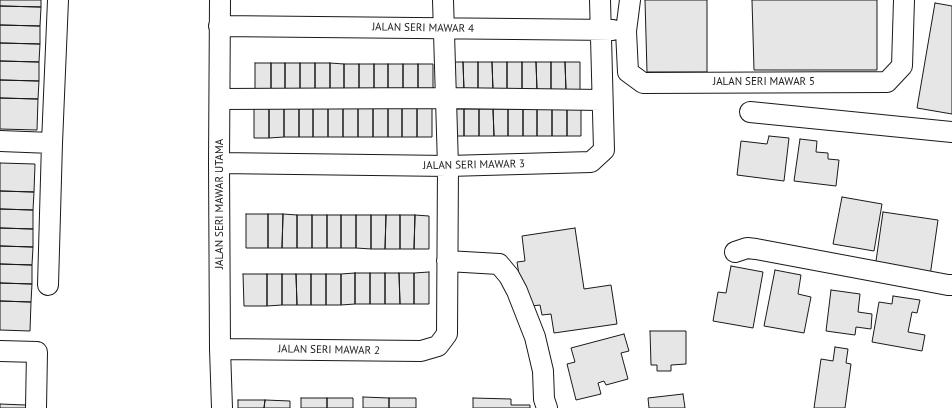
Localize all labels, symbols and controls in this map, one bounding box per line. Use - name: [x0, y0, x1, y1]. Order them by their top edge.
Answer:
- street label: JALAN SERI MAWAR 4: [372, 21, 474, 35]
- street label: JALAN SERI MAWAR 5: [713, 75, 815, 89]
- street label: JALAN SERI MAWAR UTAMA: [213, 139, 227, 269]
- street label: JALAN SERI MAWAR 3: [423, 158, 525, 172]
- street label: JALAN SERI MAWAR 2: [278, 343, 380, 357]

